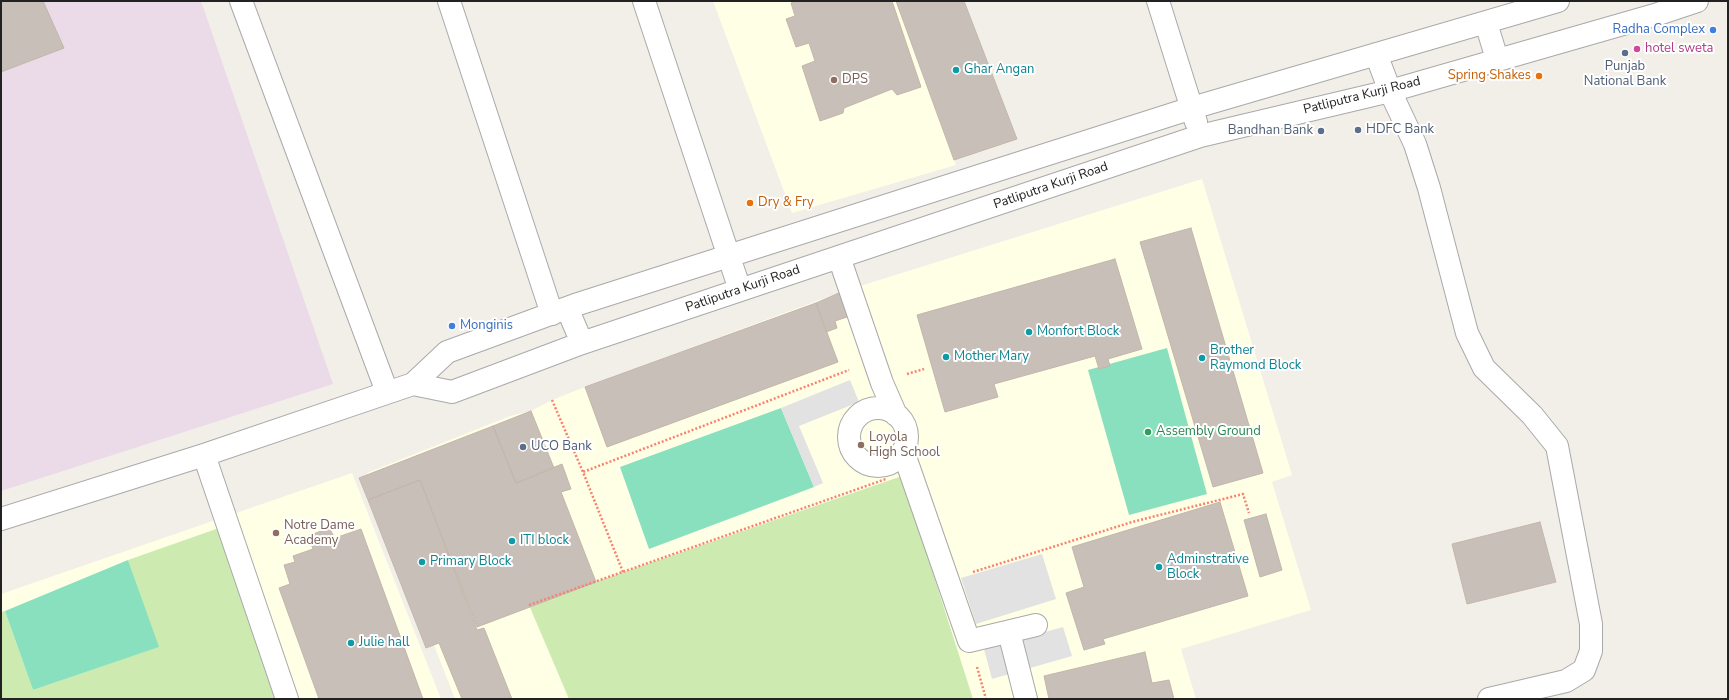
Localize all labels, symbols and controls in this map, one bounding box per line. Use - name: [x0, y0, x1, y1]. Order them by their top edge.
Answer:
- place label: Radha Complex: [1613, 22, 1705, 38]
- marker: Radha Complex: [1708, 25, 1718, 35]
- place label: hotel sweta: [1645, 41, 1713, 57]
- marker: hotel sweta: [1632, 44, 1642, 54]
- marker: Punjab National Bank: [1620, 48, 1630, 58]
- place label: Punjab National Bank: [1584, 59, 1666, 90]
- place label: Ghar Angan: [964, 62, 1034, 78]
- marker: Ghar Angan: [951, 65, 961, 75]
- place label: Spring Shakes: [1448, 68, 1531, 84]
- marker: Spring Shakes: [1534, 71, 1544, 81]
- place label: DPS: [842, 72, 868, 88]
- street label: Patliputra Kurji Road: [1302, 74, 1422, 118]
- marker: DPS: [829, 75, 839, 85]
- place label: HDFC Bank: [1366, 122, 1434, 138]
- place label: Bandhan Bank: [1228, 123, 1313, 139]
- marker: HDFC Bank: [1353, 125, 1363, 135]
- marker: Bandhan Bank: [1316, 126, 1326, 136]
- street label: Patliputra Kurji Road: [992, 159, 1110, 213]
- place label: Dry & Fry: [758, 195, 814, 211]
- marker: Dry & Fry: [745, 198, 755, 208]
- street label: Patliputra Kurji Road: [684, 262, 802, 316]
- place label: Monginis: [460, 318, 513, 334]
- marker: Monginis: [447, 321, 457, 331]
- place label: Monfort Block: [1037, 324, 1119, 340]
- marker: Monfort Block: [1024, 327, 1034, 337]
- place label: Brother Raymond Block: [1210, 343, 1301, 374]
- place label: Mother Mary: [954, 349, 1029, 365]
- marker: Mother Mary: [941, 352, 951, 362]
- marker: Brother Raymond Block: [1197, 353, 1207, 363]
- place label: Assembly Ground: [1156, 424, 1261, 440]
- marker: Assembly Ground: [1143, 427, 1153, 437]
- place label: Loyola High School: [869, 430, 940, 461]
- place label: UCO Bank: [531, 439, 592, 455]
- marker: Loyola High School: [856, 440, 866, 450]
- marker: UCO Bank: [518, 442, 528, 452]
- place label: Notre Dame Academy: [284, 518, 355, 549]
- marker: Notre Dame Academy: [271, 528, 281, 538]
- place label: ITI block: [520, 533, 569, 549]
- marker: ITI block: [507, 536, 517, 546]
- place label: Adminstrative Block: [1167, 552, 1249, 583]
- place label: Primary Block: [430, 554, 511, 570]
- marker: Primary Block: [417, 557, 427, 567]
- marker: Adminstrative Block: [1154, 562, 1164, 572]
- place label: Julie hall: [359, 635, 410, 651]
- marker: Julie hall: [346, 638, 356, 648]

